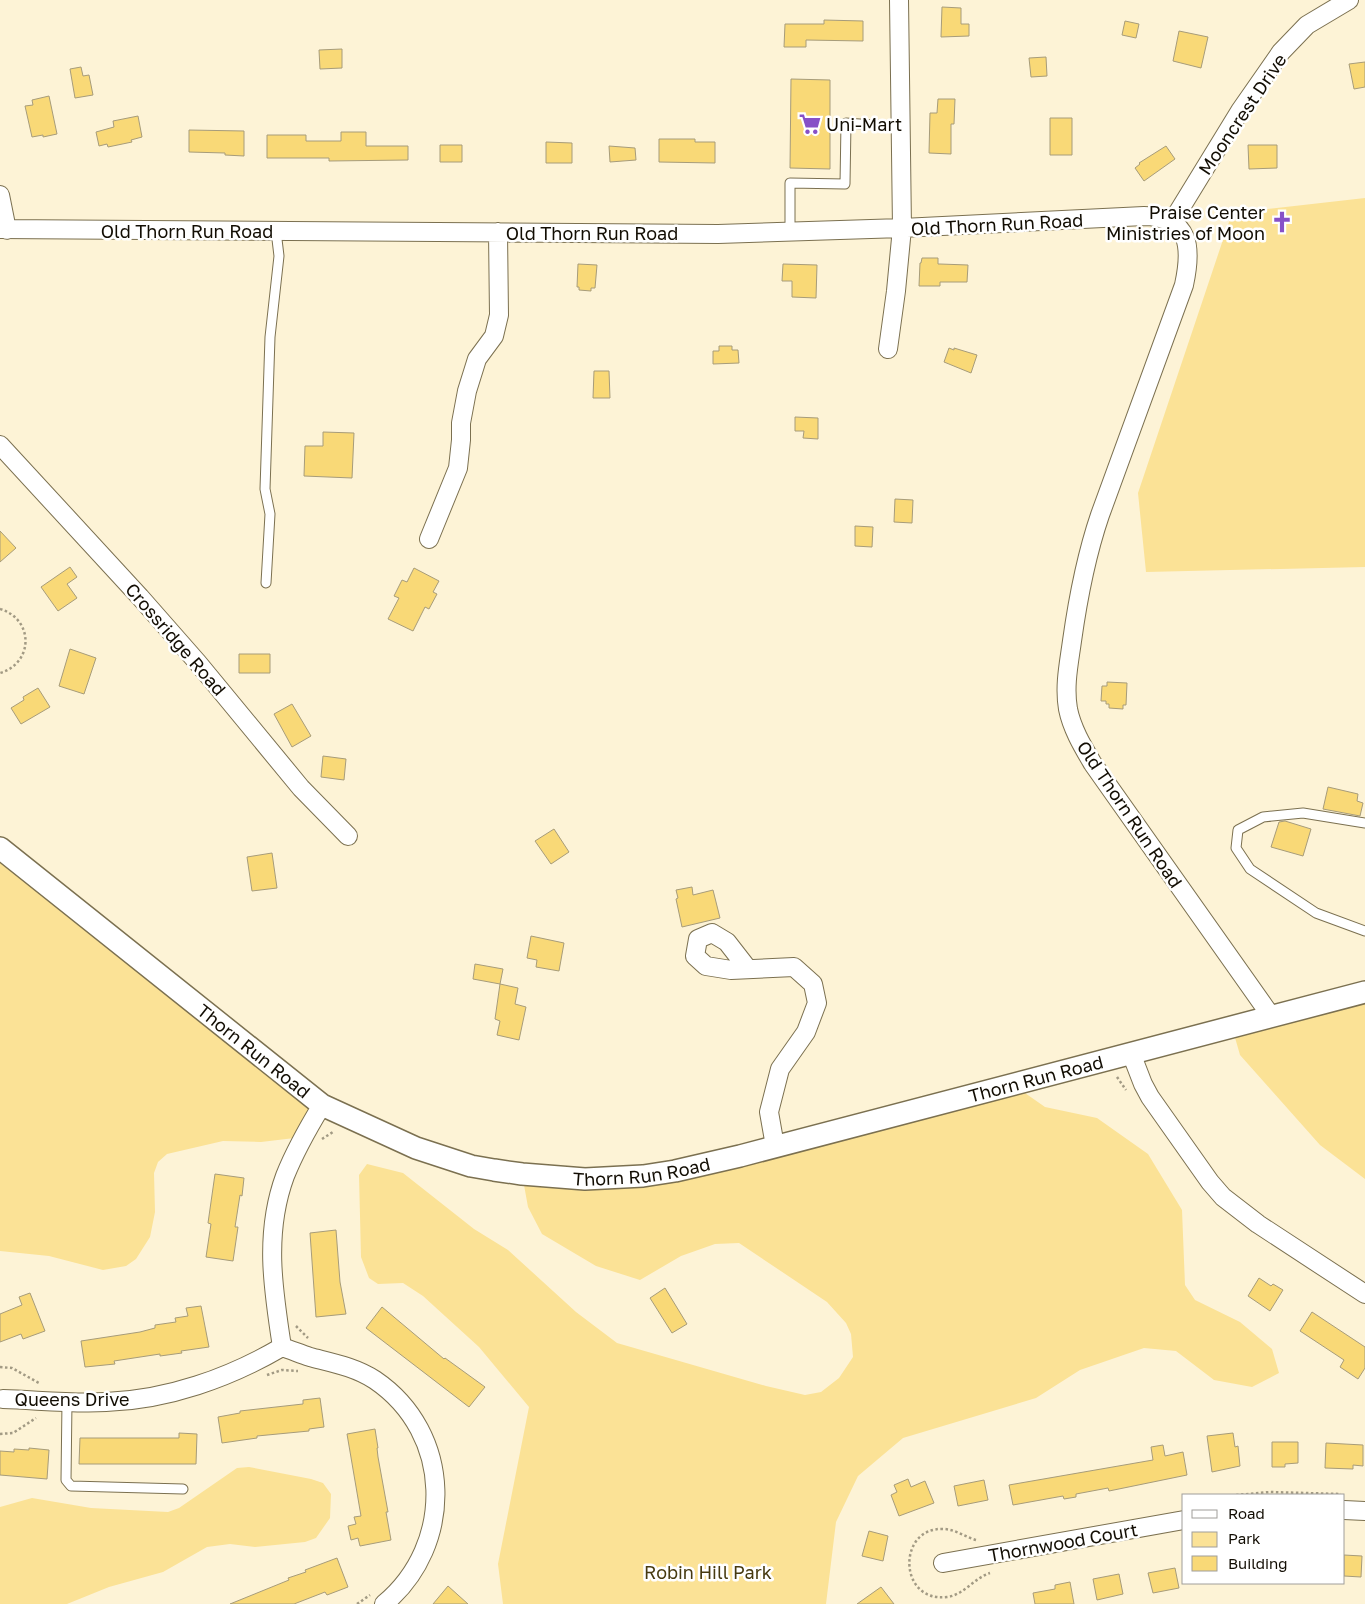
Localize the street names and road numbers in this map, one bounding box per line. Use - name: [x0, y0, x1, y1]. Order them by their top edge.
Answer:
- street label: Mooncrest Drive: [1193, 49, 1291, 179]
- street label: Old Thorn Run Road: [910, 209, 1084, 239]
- street label: Old Thorn Run Road: [101, 220, 273, 242]
- street label: Old Thorn Run Road: [506, 222, 678, 244]
- street label: Crossridge Road: [121, 578, 231, 700]
- street label: Old Thorn Run Road: [1073, 736, 1187, 892]
- street label: Thorn Run Road: [193, 999, 315, 1102]
- street label: Thorn Run Road: [966, 1050, 1105, 1107]
- street label: Thorn Run Road: [572, 1152, 712, 1190]
- street label: Queens Drive: [15, 1388, 129, 1410]
- street label: Thornwood Court: [987, 1518, 1139, 1566]

